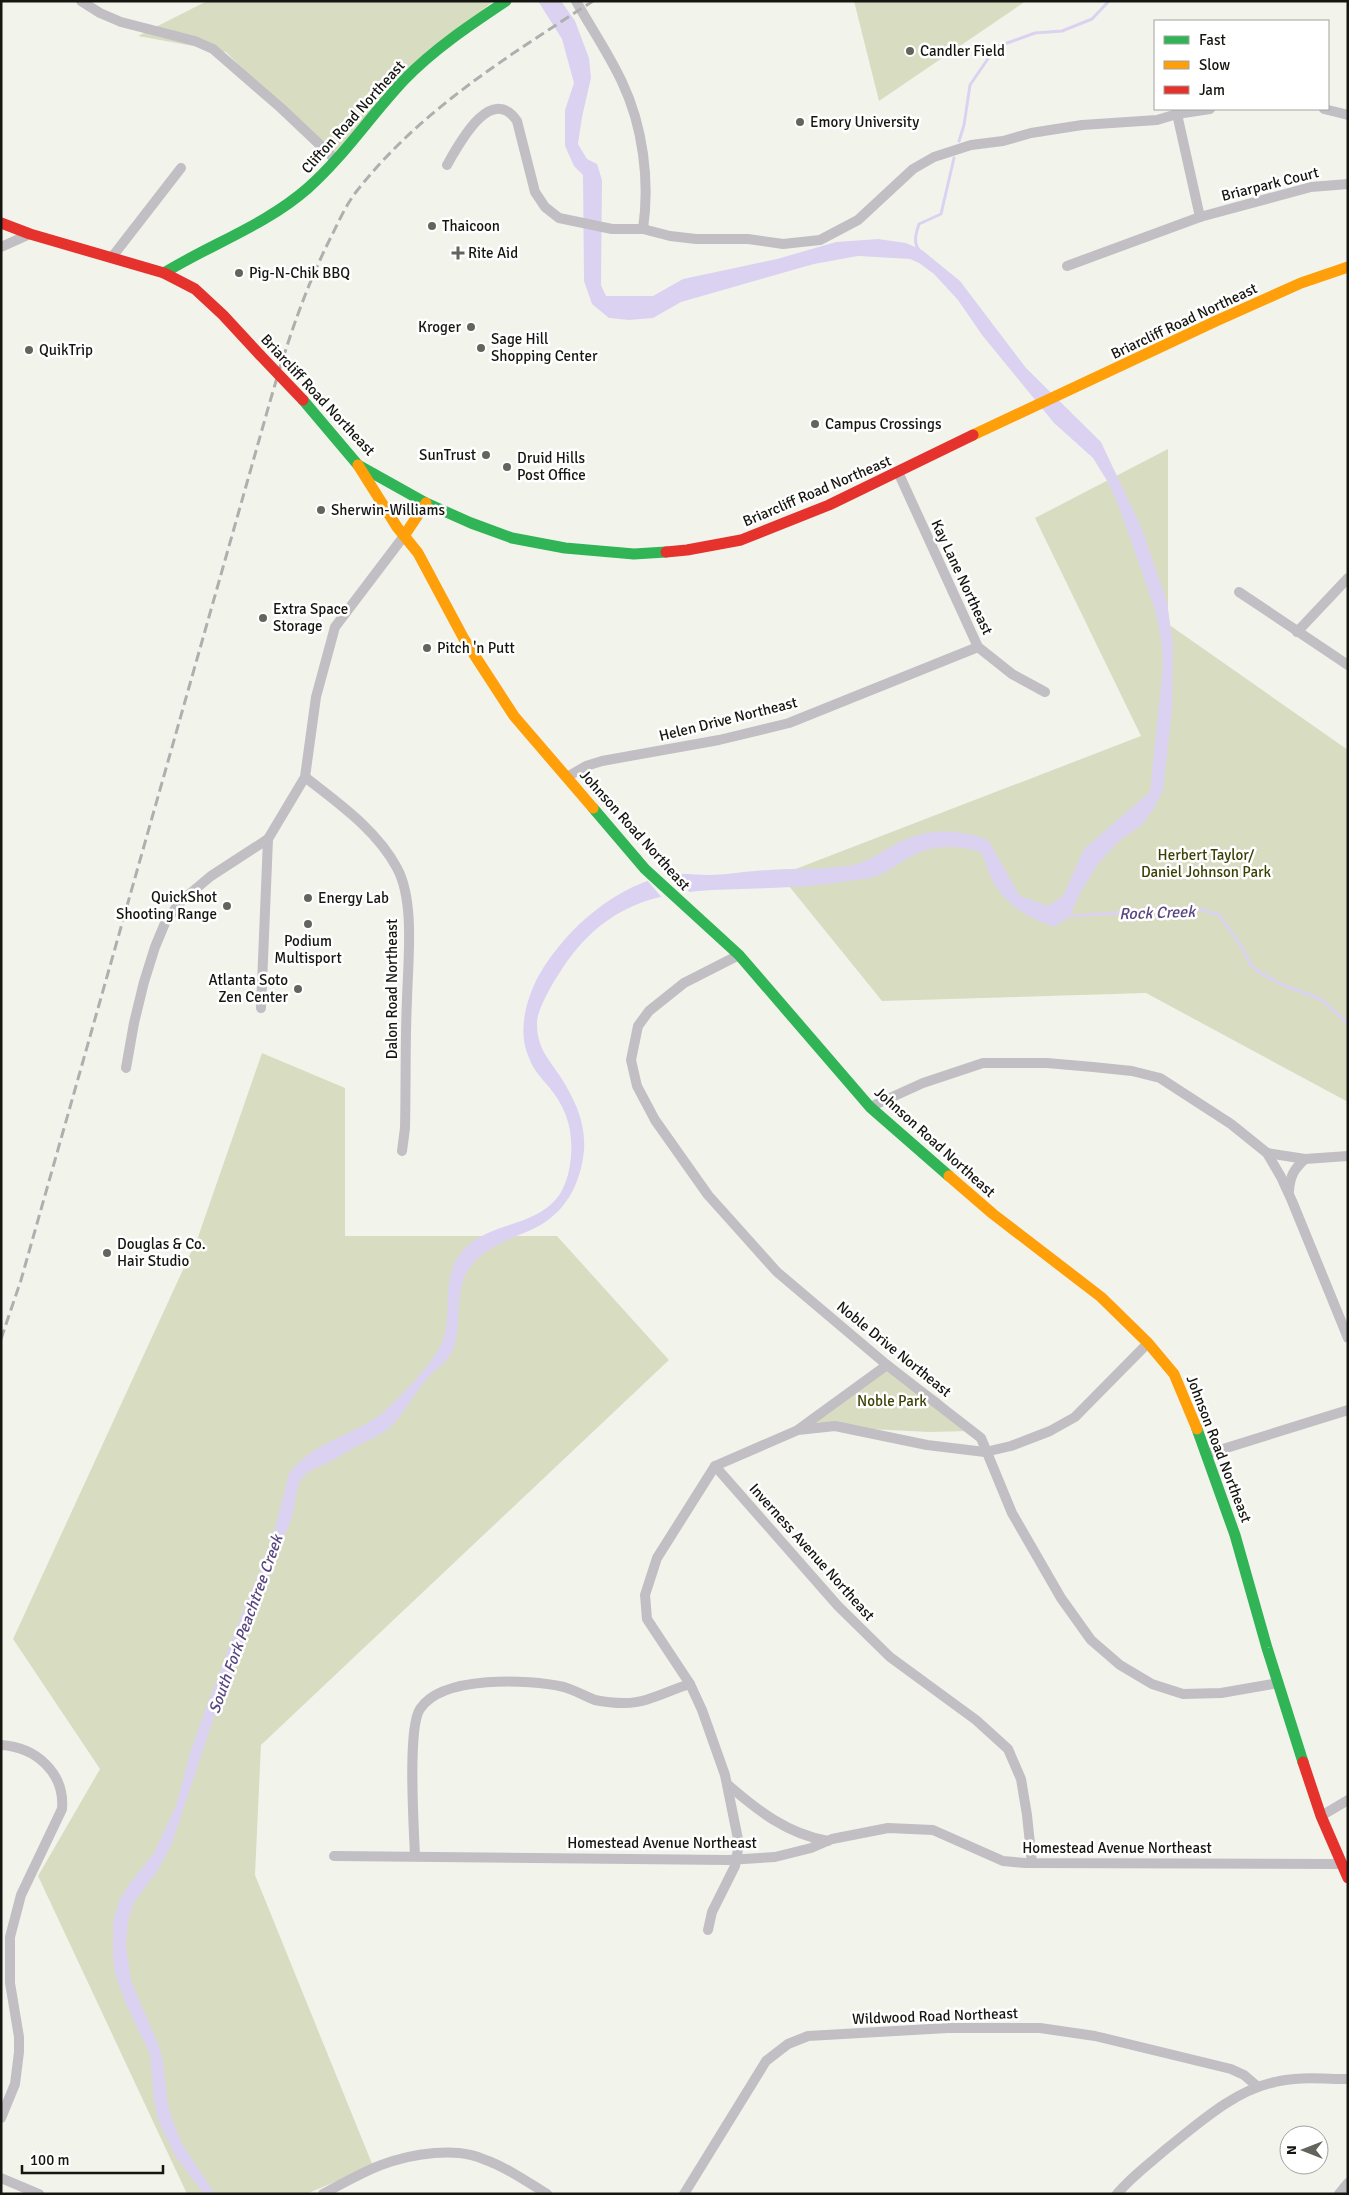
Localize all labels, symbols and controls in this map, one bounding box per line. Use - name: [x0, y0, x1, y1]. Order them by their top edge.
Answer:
- legend: [1154, 20, 1329, 110]
- text: Fast: [1199, 31, 1226, 49]
- place label: Candler Field: [920, 42, 1005, 60]
- marker: Candler Field: [904, 45, 916, 57]
- text: Slow: [1199, 56, 1230, 74]
- street label: Clifton Road Northeast: [298, 57, 408, 177]
- text: Jam: [1199, 81, 1225, 99]
- place label: Emory University: [810, 113, 919, 131]
- marker: Emory University: [794, 116, 806, 128]
- street label: Briarpark Court: [1219, 163, 1321, 205]
- place label: Thaicoon: [442, 217, 500, 235]
- marker: Thaicoon: [426, 220, 438, 232]
- place label: Rite Aid: [468, 244, 518, 262]
- marker: Rite Aid: [452, 247, 464, 259]
- place label: Pig-N-Chik BBQ: [249, 264, 350, 282]
- marker: Pig-N-Chik BBQ: [233, 267, 245, 279]
- street label: Briarcliff Road Northeast: [1108, 279, 1260, 363]
- place label: Kroger: [418, 318, 461, 336]
- marker: Kroger: [465, 321, 477, 333]
- place label: Sage Hill Shopping Center: [491, 330, 598, 365]
- street label: Briarcliff Road Northeast: [257, 331, 379, 459]
- place label: QuikTrip: [39, 341, 93, 359]
- marker: Sage Hill Shopping Center: [475, 342, 487, 354]
- marker: QuikTrip: [23, 344, 35, 356]
- place label: Campus Crossings: [825, 415, 942, 433]
- marker: Campus Crossings: [809, 418, 821, 430]
- place label: SunTrust: [419, 446, 476, 464]
- marker: SunTrust: [480, 449, 492, 461]
- place label: Druid Hills Post Office: [517, 449, 586, 484]
- street label: Briarcliff Road Northeast: [740, 452, 894, 530]
- marker: Druid Hills Post Office: [501, 461, 513, 473]
- place label: Sherwin-Williams: [331, 501, 445, 519]
- marker: Sherwin-Williams: [315, 504, 327, 516]
- street label: Kay Lane Northeast: [927, 517, 997, 637]
- place label: Extra Space Storage: [273, 600, 348, 635]
- marker: Extra Space Storage: [257, 612, 269, 624]
- place label: Pitch 'n Putt: [437, 639, 515, 657]
- marker: Pitch 'n Putt: [421, 642, 433, 654]
- street label: Helen Drive Northeast: [657, 693, 799, 745]
- street label: Johnson Road Northeast: [576, 766, 694, 894]
- park label: Herbert Taylor/ Daniel Johnson Park: [1141, 846, 1272, 881]
- place label: QuickShot Shooting Range: [116, 888, 217, 923]
- place label: Energy Lab: [318, 889, 389, 907]
- marker: Energy Lab: [302, 892, 314, 904]
- marker: QuickShot Shooting Range: [221, 900, 233, 912]
- water label: Rock Creek: [1119, 902, 1197, 924]
- marker: Podium Multisport: [302, 918, 314, 930]
- street label: Dalon Road Northeast: [383, 919, 401, 1059]
- place label: Podium Multisport: [274, 932, 342, 967]
- place label: Atlanta Soto Zen Center: [209, 971, 288, 1006]
- marker: Atlanta Soto Zen Center: [292, 983, 304, 995]
- street label: Johnson Road Northeast: [871, 1083, 999, 1201]
- place label: Douglas & Co. Hair Studio: [117, 1235, 206, 1270]
- marker: Douglas & Co. Hair Studio: [101, 1247, 113, 1259]
- street label: Noble Drive Northeast: [833, 1297, 955, 1401]
- street label: Johnson Road Northeast: [1183, 1373, 1255, 1525]
- park label: Noble Park: [857, 1392, 927, 1410]
- street label: Inverness Avenue Northeast: [746, 1480, 878, 1624]
- water label: South Fork Peachtree Creek: [204, 1531, 288, 1716]
- street label: Homestead Avenue Northeast: [567, 1834, 757, 1852]
- street label: Homestead Avenue Northeast: [1022, 1839, 1212, 1857]
- street label: Wildwood Road Northeast: [852, 2004, 1018, 2028]
- north arrow: [1279, 2125, 1329, 2175]
- scale bar: [22, 2142, 164, 2174]
- text: N: [1283, 2145, 1300, 2155]
- text: 100 m: [30, 2151, 70, 2169]

